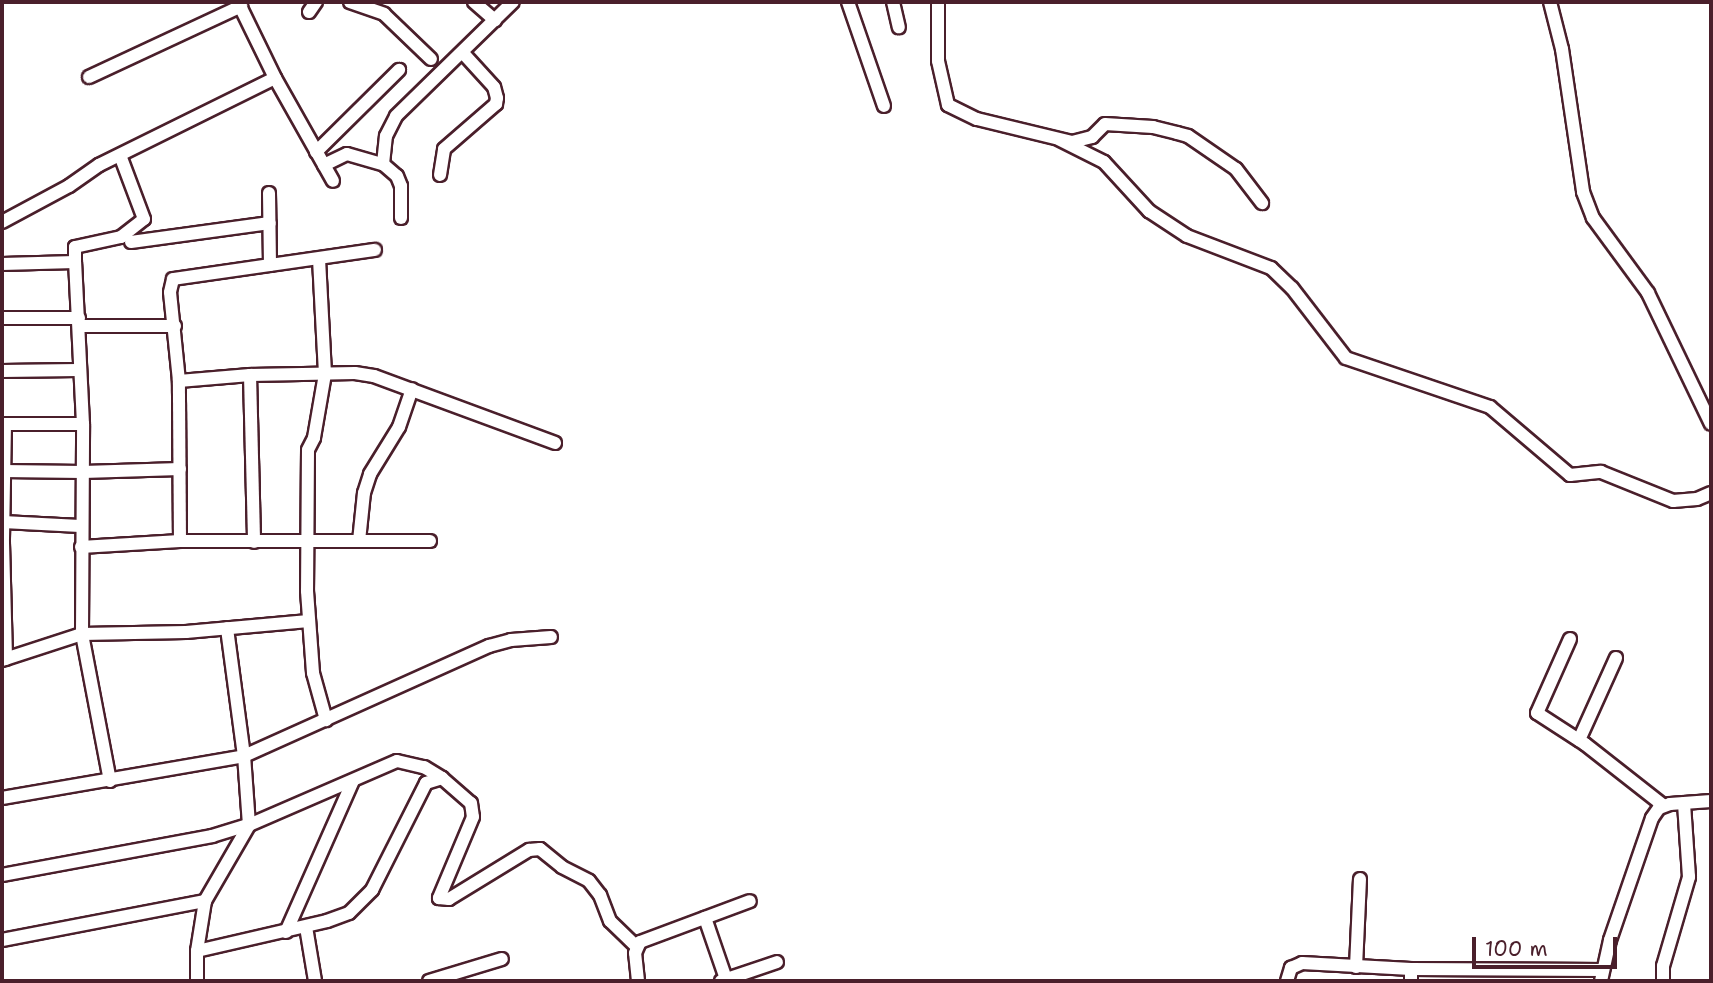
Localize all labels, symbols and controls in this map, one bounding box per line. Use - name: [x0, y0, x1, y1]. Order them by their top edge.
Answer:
- scale bar: [1475, 923, 1620, 967]
- text: 100 m: [1485, 935, 1548, 963]

